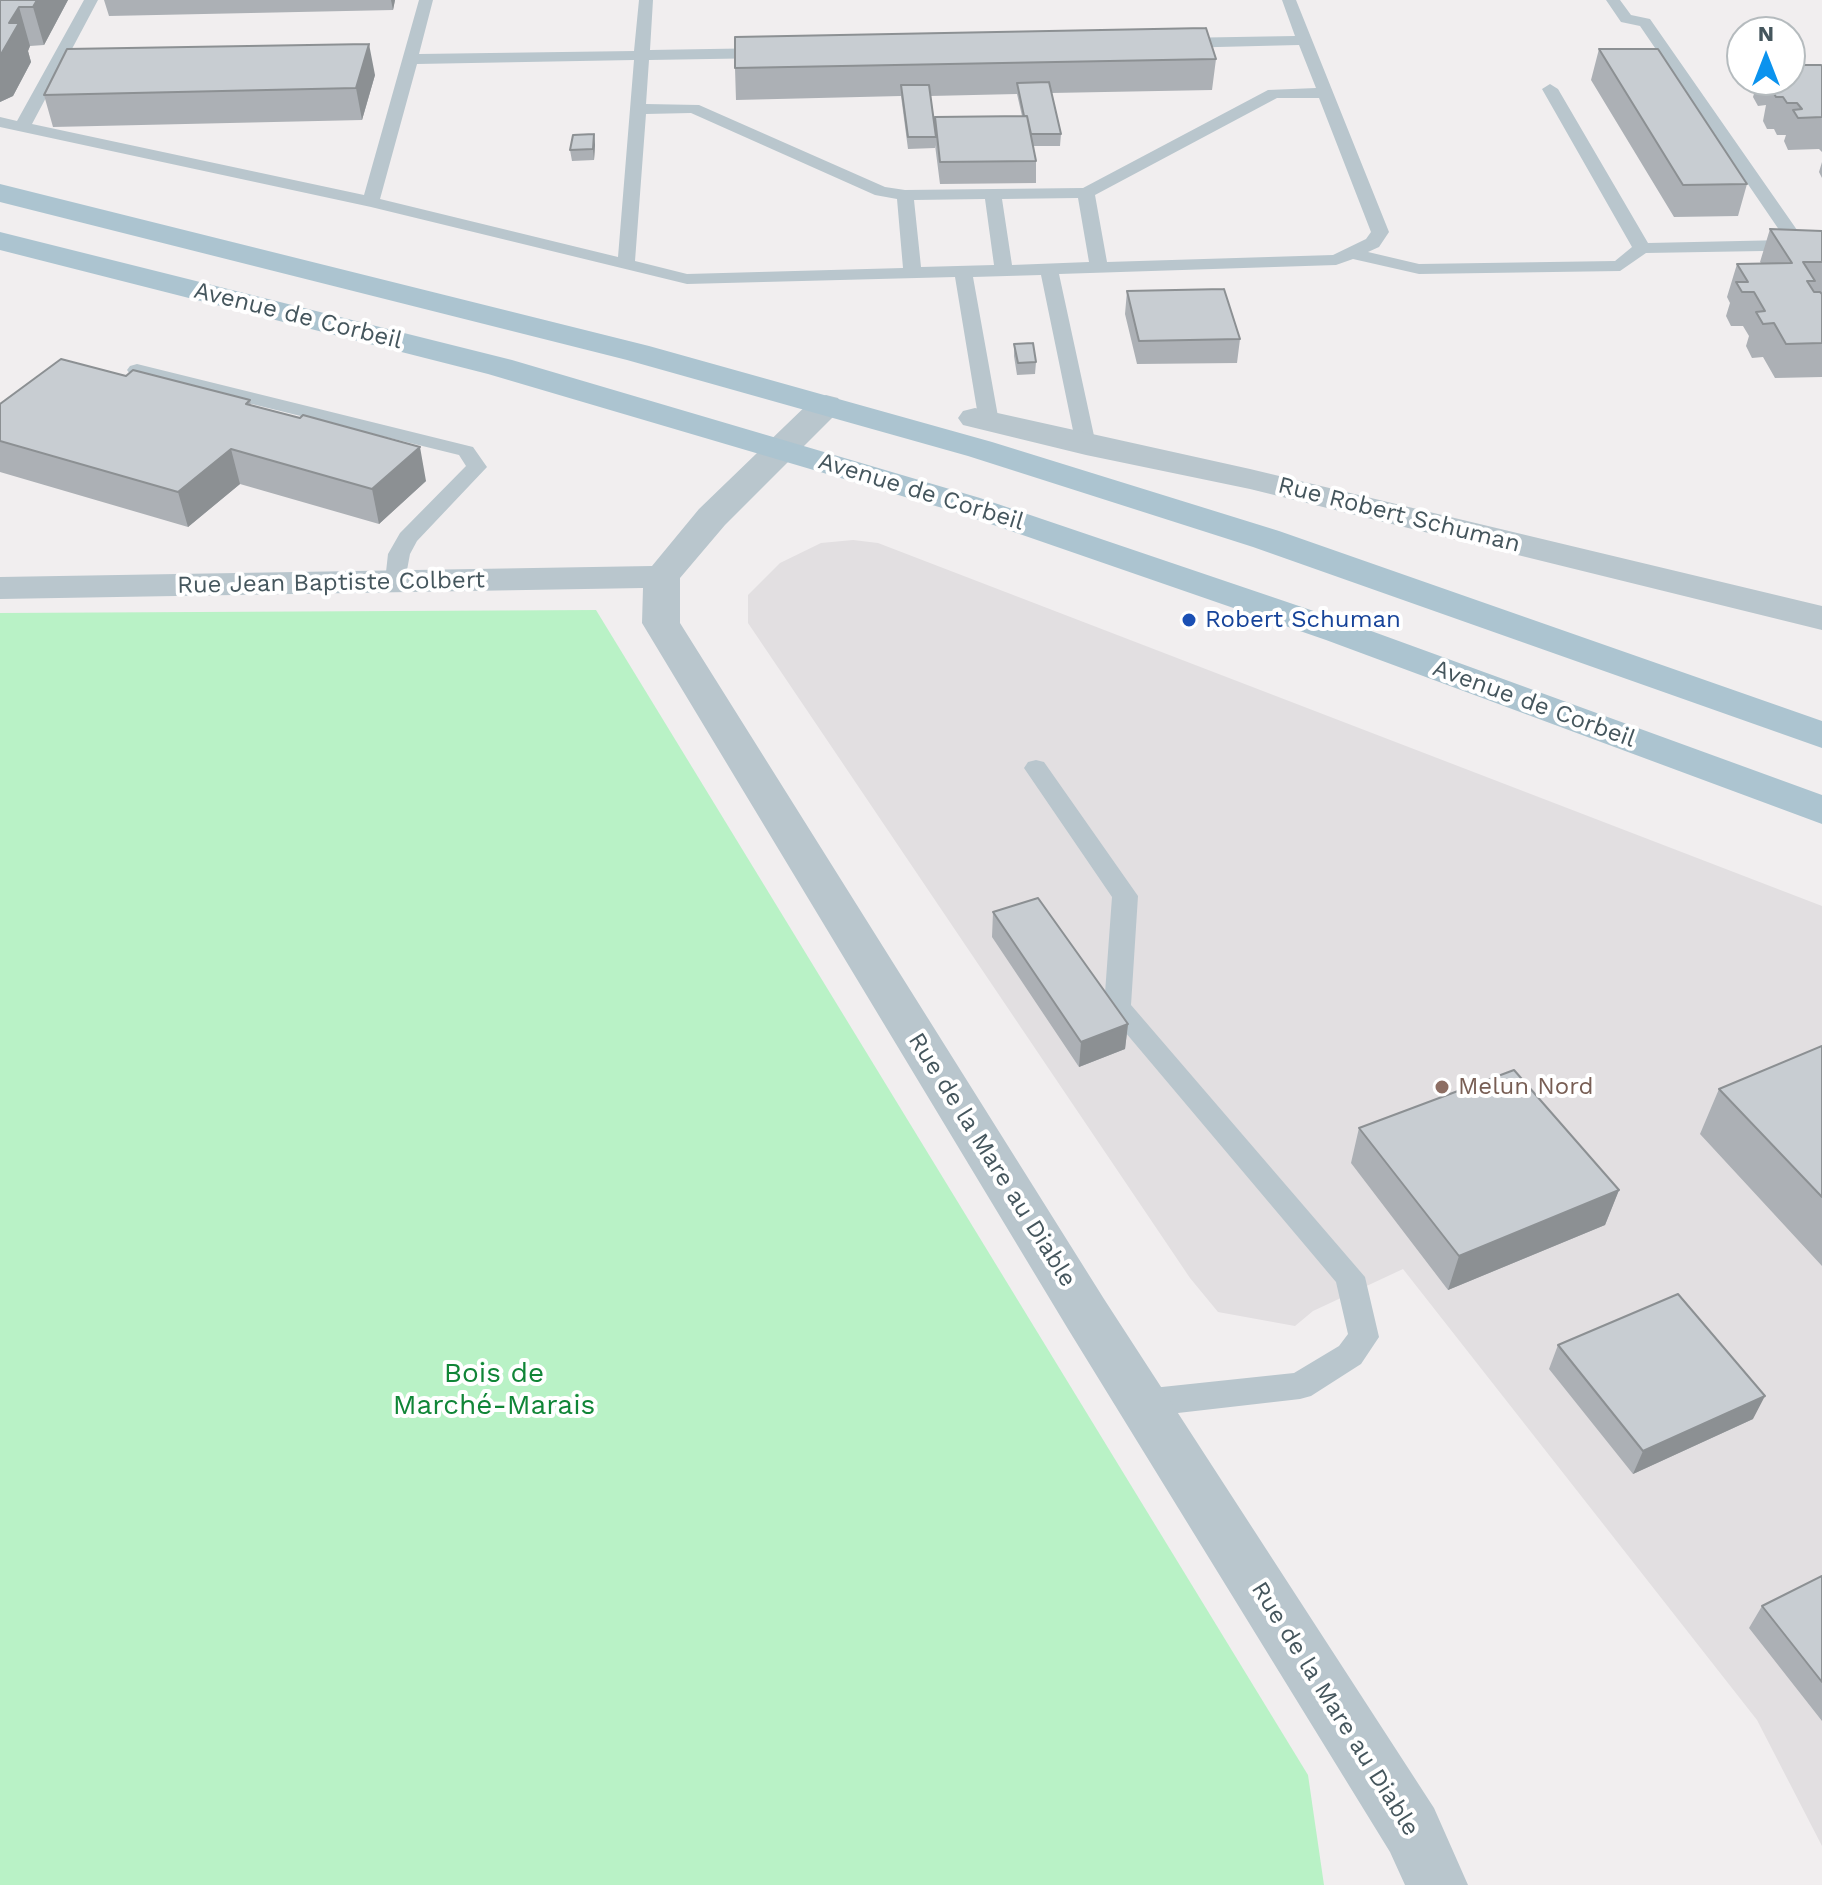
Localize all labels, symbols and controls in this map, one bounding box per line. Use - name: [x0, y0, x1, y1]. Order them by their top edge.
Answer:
- north arrow: [1726, 16, 1806, 96]
- text: N: [1758, 21, 1774, 46]
- street label: Avenue de Corbeil: [191, 276, 405, 356]
- street label: Avenue de Corbeil: [815, 447, 1027, 537]
- street label: Rue Robert Schuman: [1275, 471, 1523, 559]
- street label: Rue Jean Baptiste Colbert: [177, 566, 485, 600]
- place label: Robert Schuman: [1205, 606, 1401, 634]
- marker: Robert Schuman: [1180, 611, 1198, 629]
- street label: Avenue de Corbeil: [1429, 654, 1639, 754]
- street label: Rue de la Mare au Diable: [902, 1028, 1082, 1292]
- place label: Melun Nord: [1458, 1073, 1594, 1101]
- marker: Melun Nord: [1433, 1078, 1451, 1096]
- park label: Bois de Marché-Marais: [393, 1357, 595, 1423]
- street label: Rue de la Mare au Diable: [1245, 1577, 1425, 1841]

